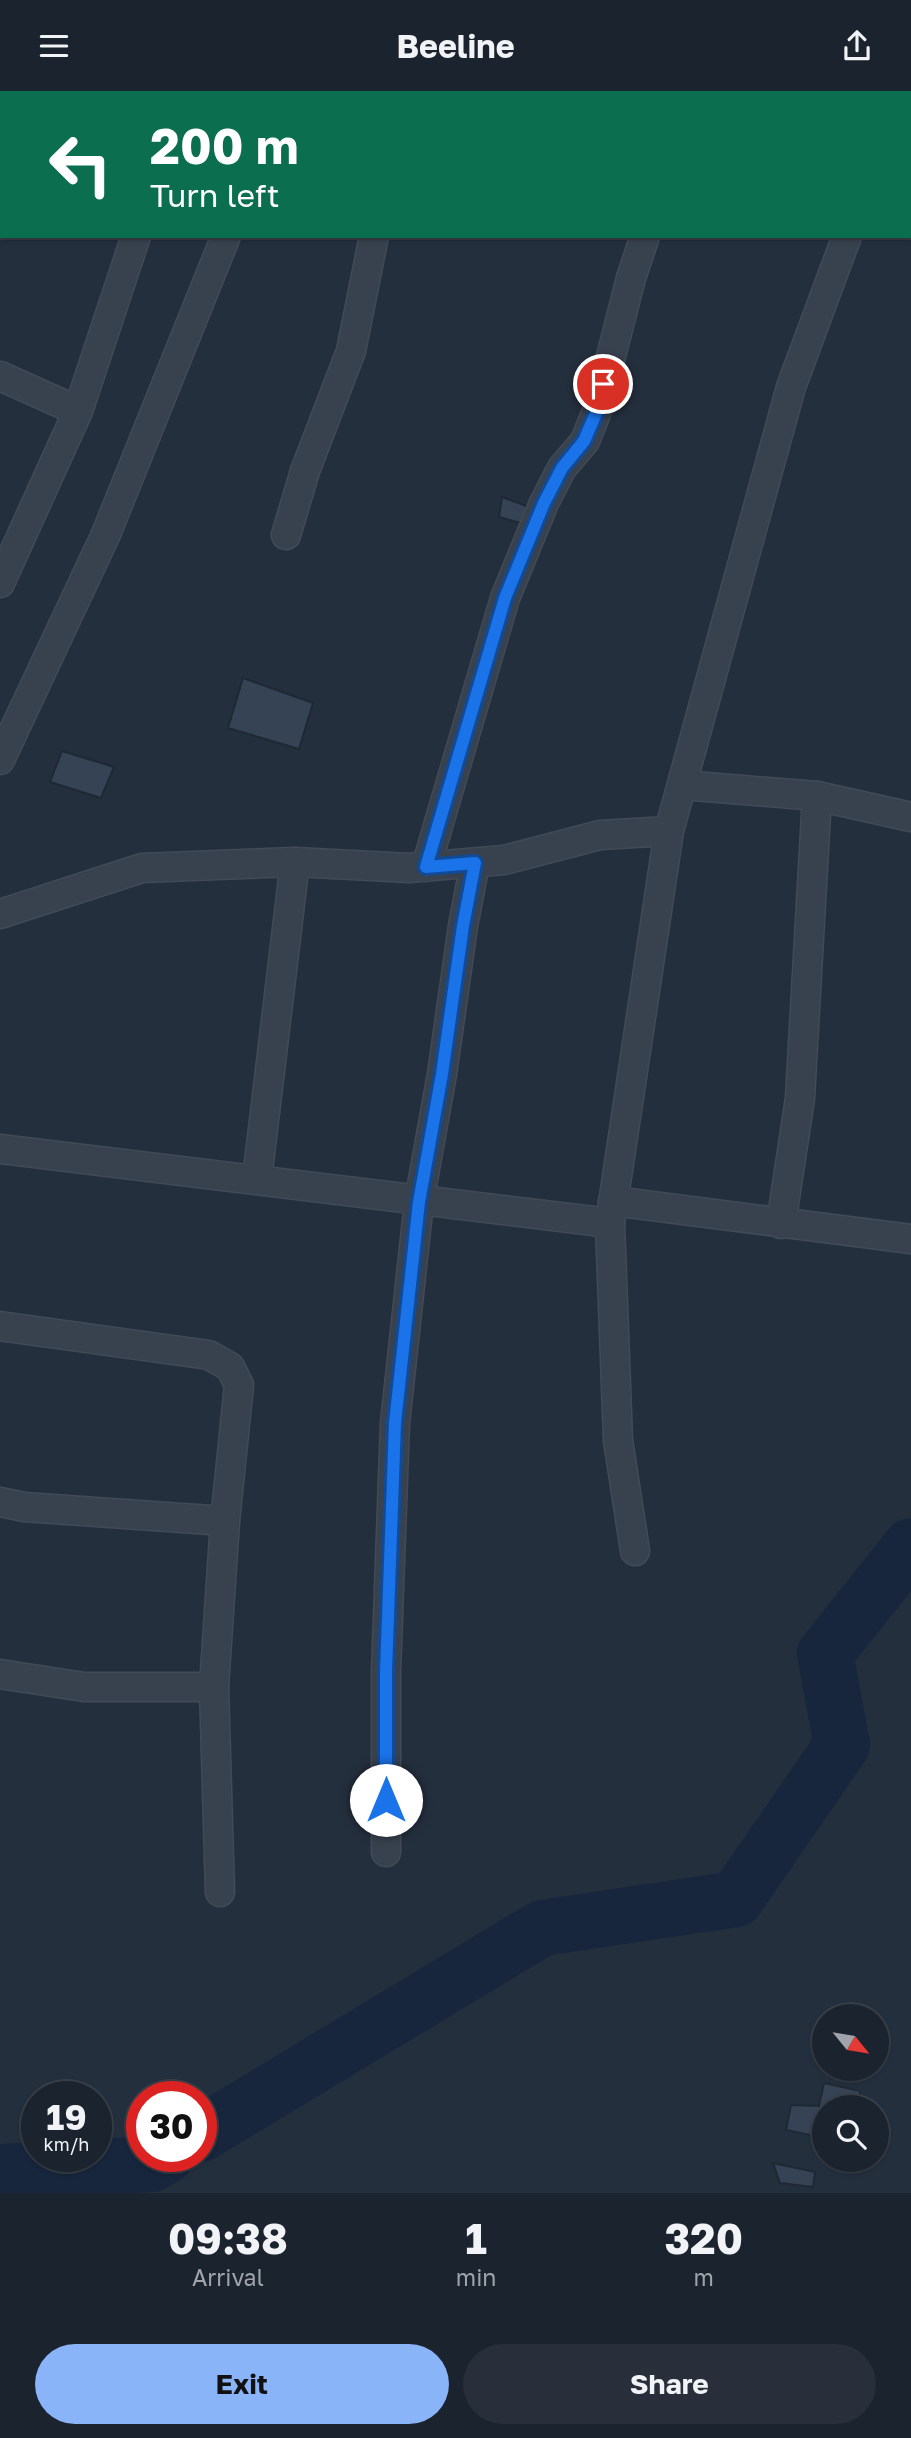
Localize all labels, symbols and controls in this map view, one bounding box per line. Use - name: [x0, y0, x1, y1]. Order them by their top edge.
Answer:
- icon: menu: [35, 27, 73, 65]
- text: Beeline: [396, 27, 515, 65]
- icon: share: [838, 27, 876, 65]
- text: 200 m: [150, 116, 299, 175]
- icon: left: [35, 119, 126, 210]
- text: Turn left: [150, 176, 279, 214]
- pin: [573, 354, 633, 414]
- icon: arrive: [584, 365, 622, 403]
- position arrow: [349, 1763, 423, 1837]
- north arrow: [812, 2004, 889, 2081]
- map controls: [812, 2004, 889, 2172]
- speed limit sign: 30: [126, 2081, 217, 2172]
- button: search: [812, 2095, 889, 2172]
- text: 19: [46, 2096, 87, 2138]
- text: km/h: [44, 2133, 89, 2155]
- text: 09:38: [168, 2213, 288, 2263]
- text: 1: [465, 2213, 487, 2263]
- text: 320: [664, 2213, 743, 2263]
- text: Arrival: [192, 2263, 264, 2291]
- text: min: [456, 2263, 497, 2291]
- text: m: [694, 2263, 714, 2291]
- button: Exit: [35, 2344, 449, 2424]
- button: Share: [463, 2344, 876, 2424]

